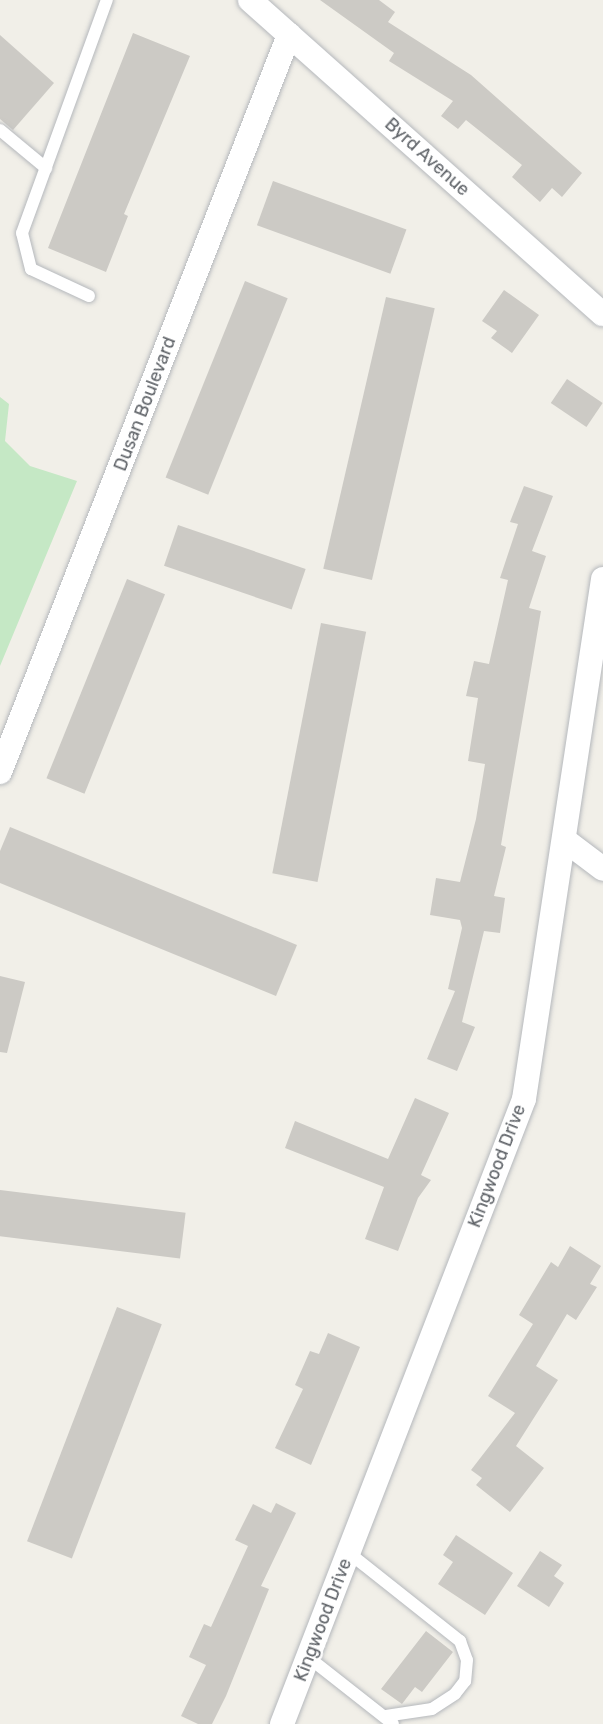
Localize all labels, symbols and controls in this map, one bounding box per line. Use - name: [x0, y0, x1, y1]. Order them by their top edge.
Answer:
- street label: Byrd Avenue: [380, 113, 474, 201]
- street label: Dusan Boulevard: [109, 334, 181, 474]
- street label: Kingwood Drive: [464, 1101, 530, 1231]
- street label: Kingwood Drive: [290, 1555, 356, 1685]

